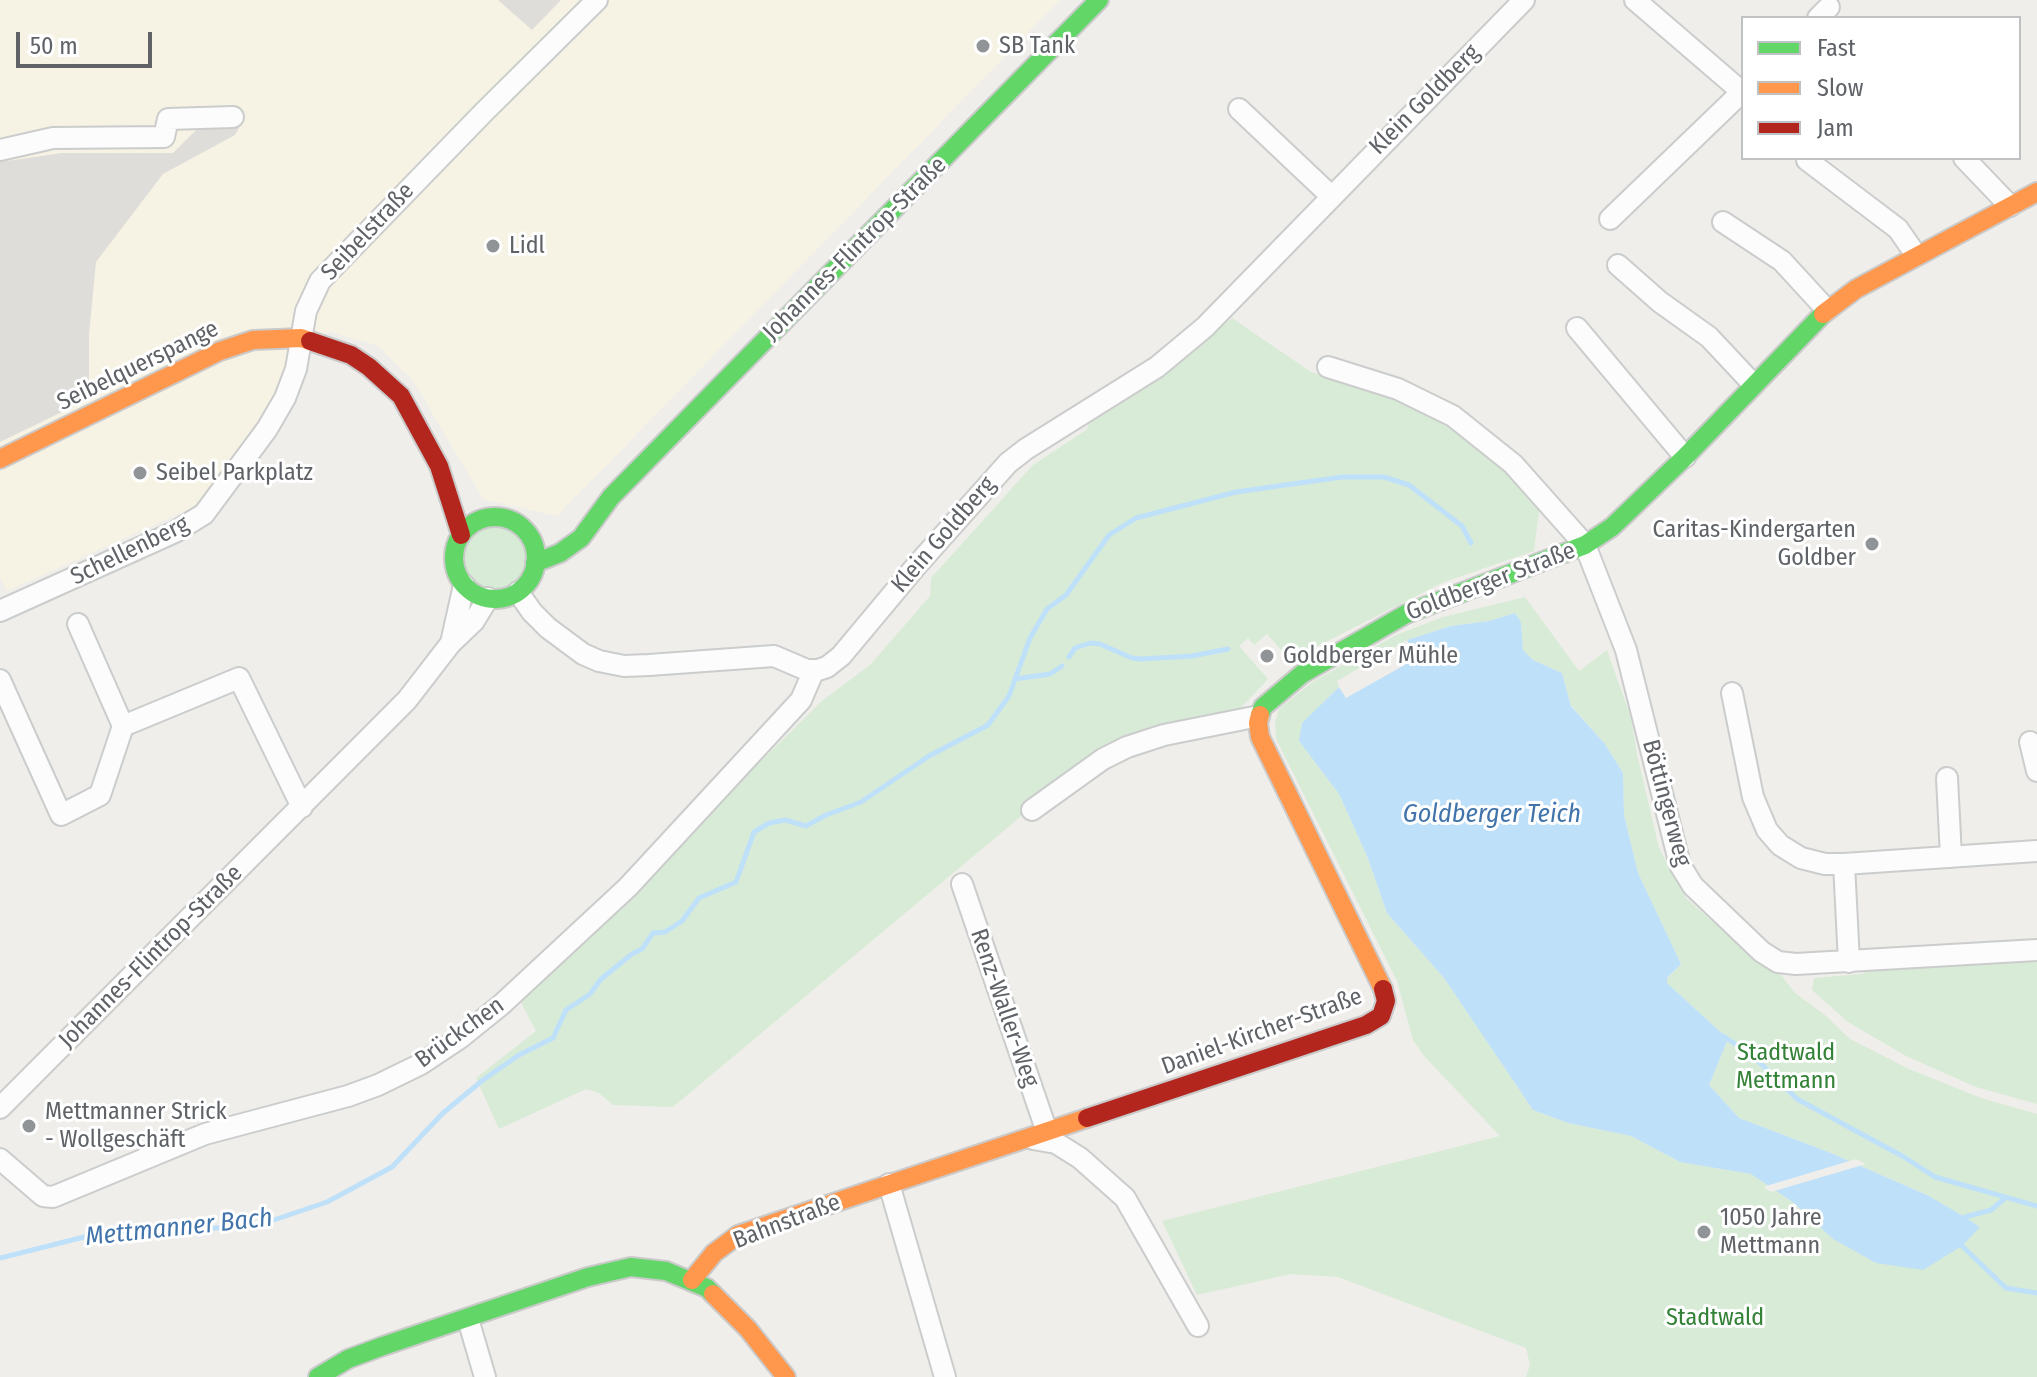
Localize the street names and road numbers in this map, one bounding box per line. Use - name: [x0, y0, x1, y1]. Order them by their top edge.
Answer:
- street label: Klein Goldberg: [1364, 39, 1486, 161]
- street label: Johannes-Flintrop-Straße: [757, 151, 953, 347]
- street label: Seibelstraße: [316, 177, 420, 287]
- street label: Seibelquerspange: [53, 314, 223, 418]
- street label: Klein Goldberg: [886, 471, 1002, 599]
- street label: Schellenberg: [66, 510, 194, 592]
- street label: Goldberger Straße: [1402, 537, 1580, 627]
- street label: Böttingerweg: [1635, 736, 1697, 870]
- street label: Johannes-Flintrop-Straße: [53, 859, 249, 1055]
- street label: Renz-Waller-Weg: [963, 925, 1045, 1091]
- street label: Daniel-Kircher-Straße: [1158, 982, 1366, 1082]
- street label: Brückchen: [410, 991, 510, 1075]
- street label: Bahnstraße: [729, 1188, 845, 1256]

